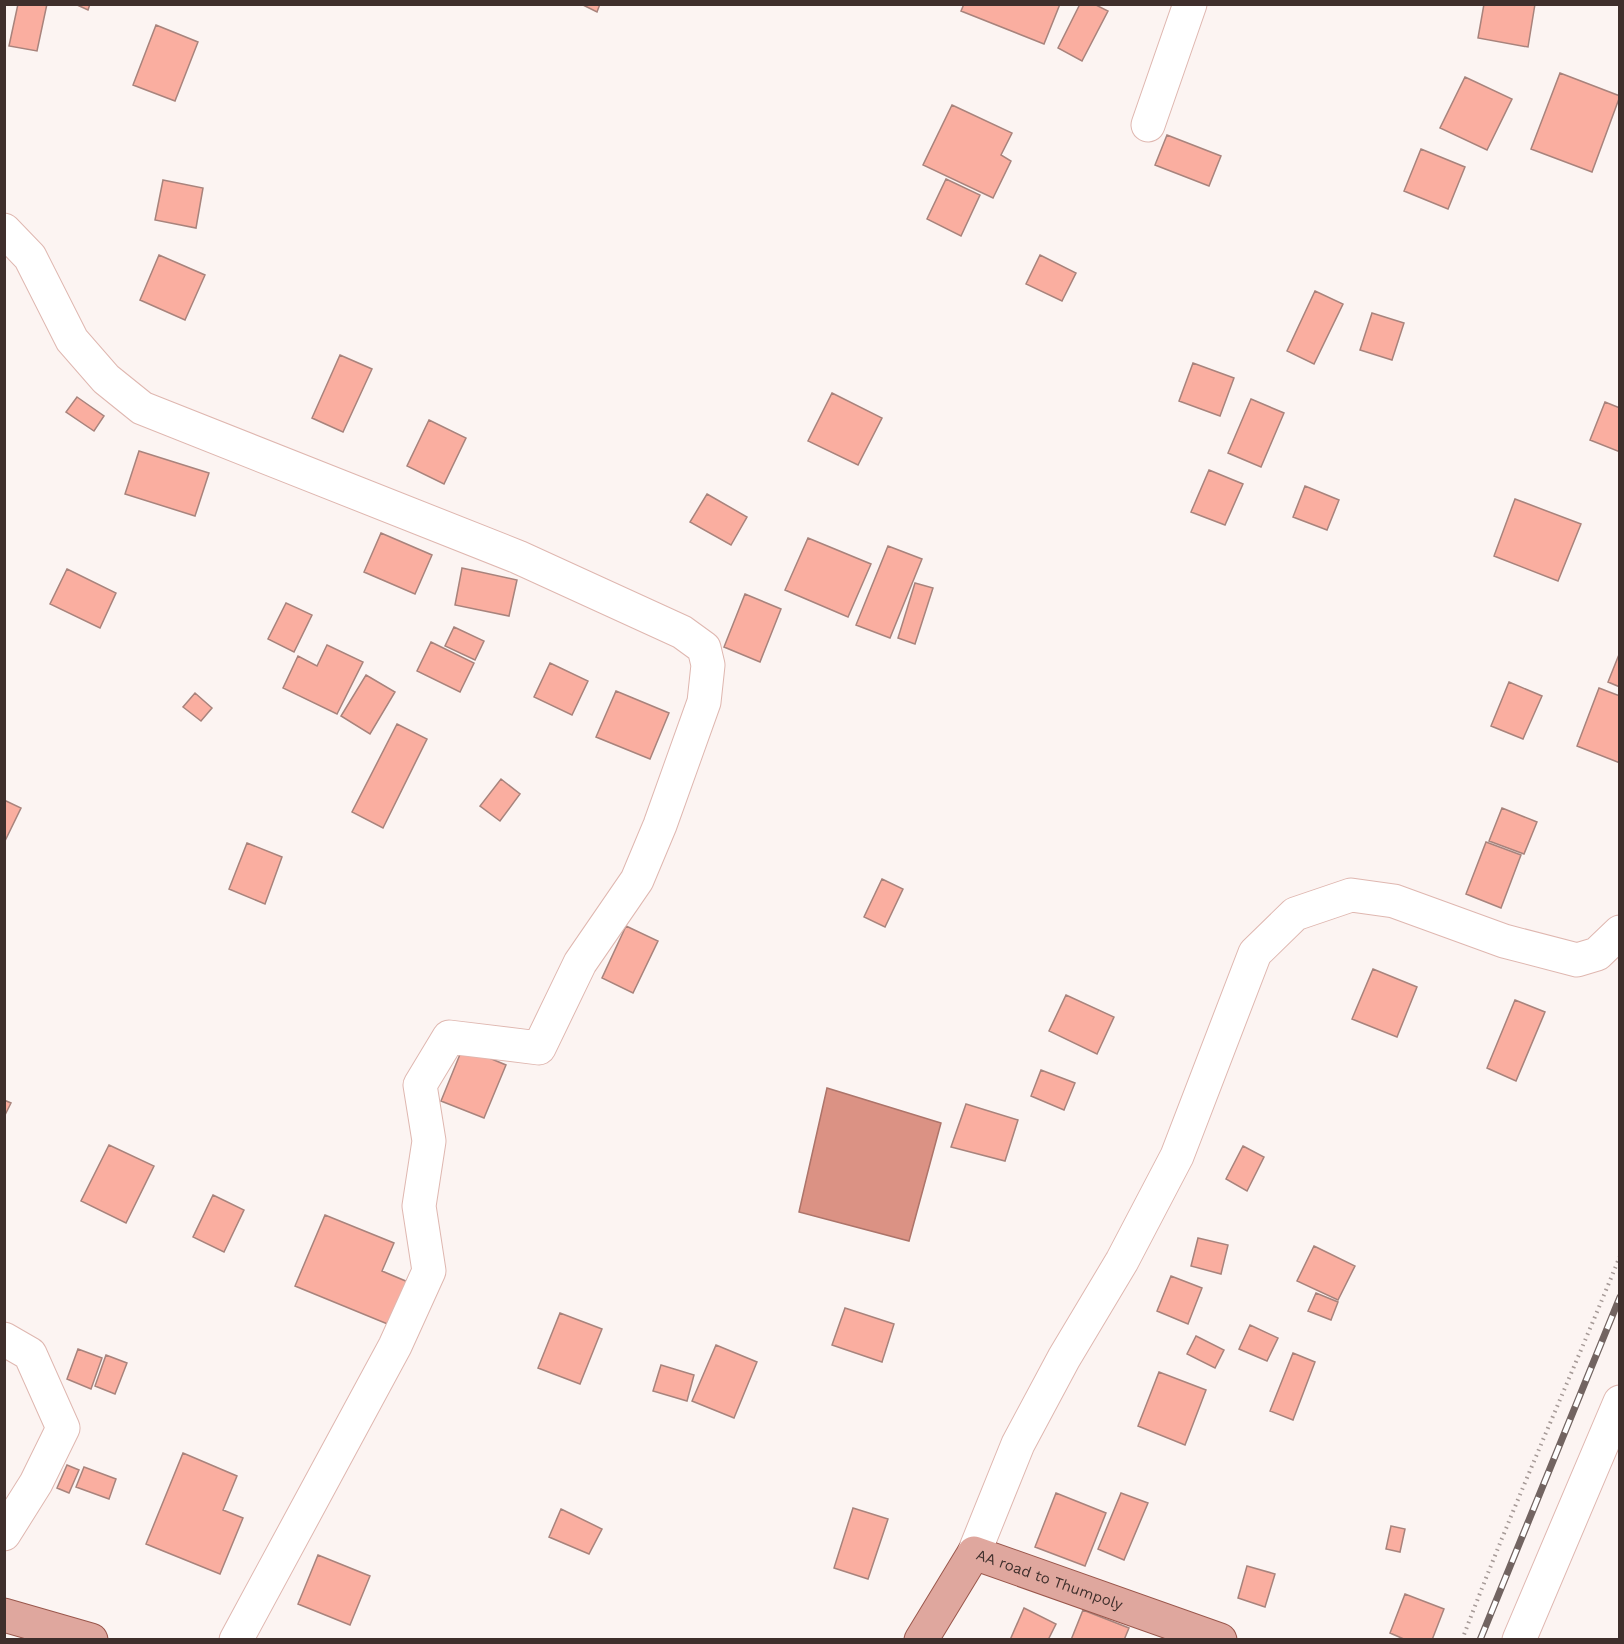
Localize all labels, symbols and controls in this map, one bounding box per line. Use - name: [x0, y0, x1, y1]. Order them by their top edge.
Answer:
- street label: AA road to Thumpoly: [974, 1546, 1125, 1614]

